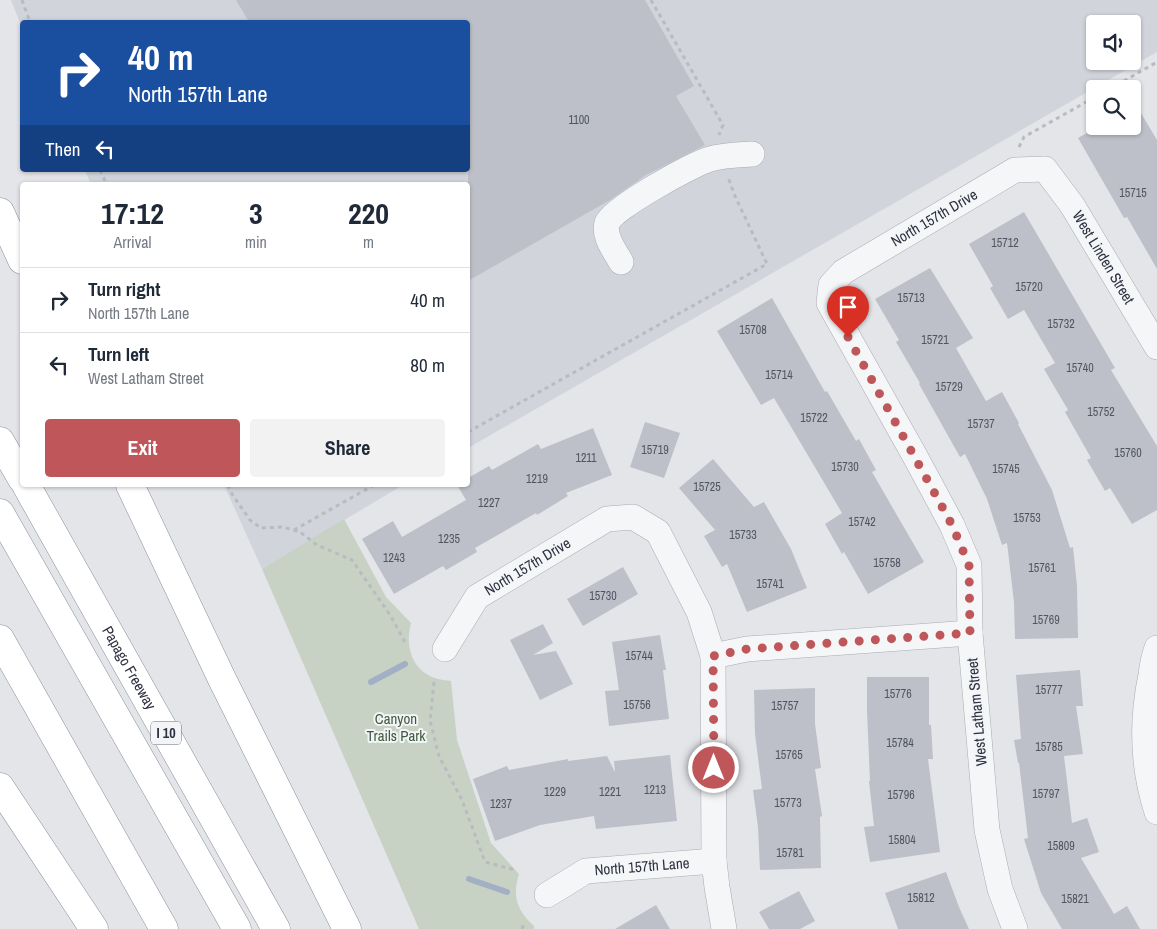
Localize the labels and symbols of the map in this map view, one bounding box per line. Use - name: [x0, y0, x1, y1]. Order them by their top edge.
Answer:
- house number: 1100: [568, 112, 590, 128]
- street label: North 157th Drive: [887, 184, 981, 251]
- house number: 15715: [1119, 185, 1147, 201]
- street label: West Linden Street: [1068, 207, 1140, 308]
- house number: 15712: [991, 235, 1019, 251]
- house number: 15720: [1015, 279, 1043, 295]
- pin: [827, 286, 869, 337]
- house number: 15713: [897, 290, 925, 306]
- house number: 15732: [1047, 316, 1075, 332]
- house number: 15708: [739, 322, 767, 338]
- house number: 15721: [921, 332, 949, 348]
- house number: 15740: [1066, 360, 1094, 376]
- house number: 15714: [765, 367, 793, 383]
- house number: 15729: [935, 379, 963, 395]
- house number: 15752: [1087, 404, 1115, 420]
- house number: 15722: [800, 410, 828, 426]
- house number: 15737: [967, 416, 995, 432]
- house number: 15719: [641, 442, 669, 458]
- house number: 15760: [1114, 445, 1142, 461]
- house number: 1211: [575, 450, 597, 466]
- house number: 15730: [831, 459, 859, 475]
- house number: 15745: [992, 461, 1020, 477]
- house number: 1219: [526, 471, 548, 487]
- house number: 15725: [693, 479, 721, 495]
- house number: 1227: [478, 495, 500, 511]
- house number: 15753: [1013, 510, 1041, 526]
- house number: 15742: [848, 514, 876, 530]
- house number: 15733: [729, 527, 757, 543]
- house number: 1235: [438, 531, 460, 547]
- street label: North 157th Drive: [480, 532, 574, 600]
- house number: 1243: [383, 550, 405, 566]
- house number: 15758: [873, 555, 901, 571]
- house number: 15761: [1028, 560, 1056, 576]
- house number: 15741: [756, 576, 784, 592]
- house number: 15730: [589, 588, 617, 604]
- house number: 15769: [1032, 612, 1060, 628]
- street label: Papago Freeway: [97, 622, 162, 714]
- house number: 15744: [625, 648, 653, 664]
- street label: West Latham Street: [961, 657, 992, 767]
- house number: 15777: [1035, 682, 1063, 698]
- house number: 15776: [884, 686, 912, 702]
- house number: 15756: [623, 697, 651, 713]
- house number: 15757: [771, 698, 799, 714]
- park label: Canyon Trails Park: [366, 708, 426, 746]
- road number: I 10: [151, 721, 181, 744]
- house number: 15784: [886, 735, 914, 751]
- house number: 15785: [1035, 739, 1063, 755]
- position arrow: [687, 741, 739, 793]
- house number: 15765: [775, 747, 803, 763]
- house number: 1213: [644, 782, 666, 798]
- house number: 1229: [544, 784, 566, 800]
- house number: 1221: [599, 784, 621, 800]
- house number: 15797: [1032, 786, 1060, 802]
- house number: 15796: [887, 787, 915, 803]
- house number: 15773: [774, 795, 802, 811]
- house number: 1237: [490, 796, 512, 812]
- house number: 15804: [888, 832, 916, 848]
- house number: 15809: [1047, 838, 1075, 854]
- house number: 15781: [776, 845, 804, 861]
- street label: North 157th Lane: [594, 852, 690, 880]
- house number: 15812: [907, 890, 935, 906]
- house number: 15821: [1061, 891, 1089, 907]

